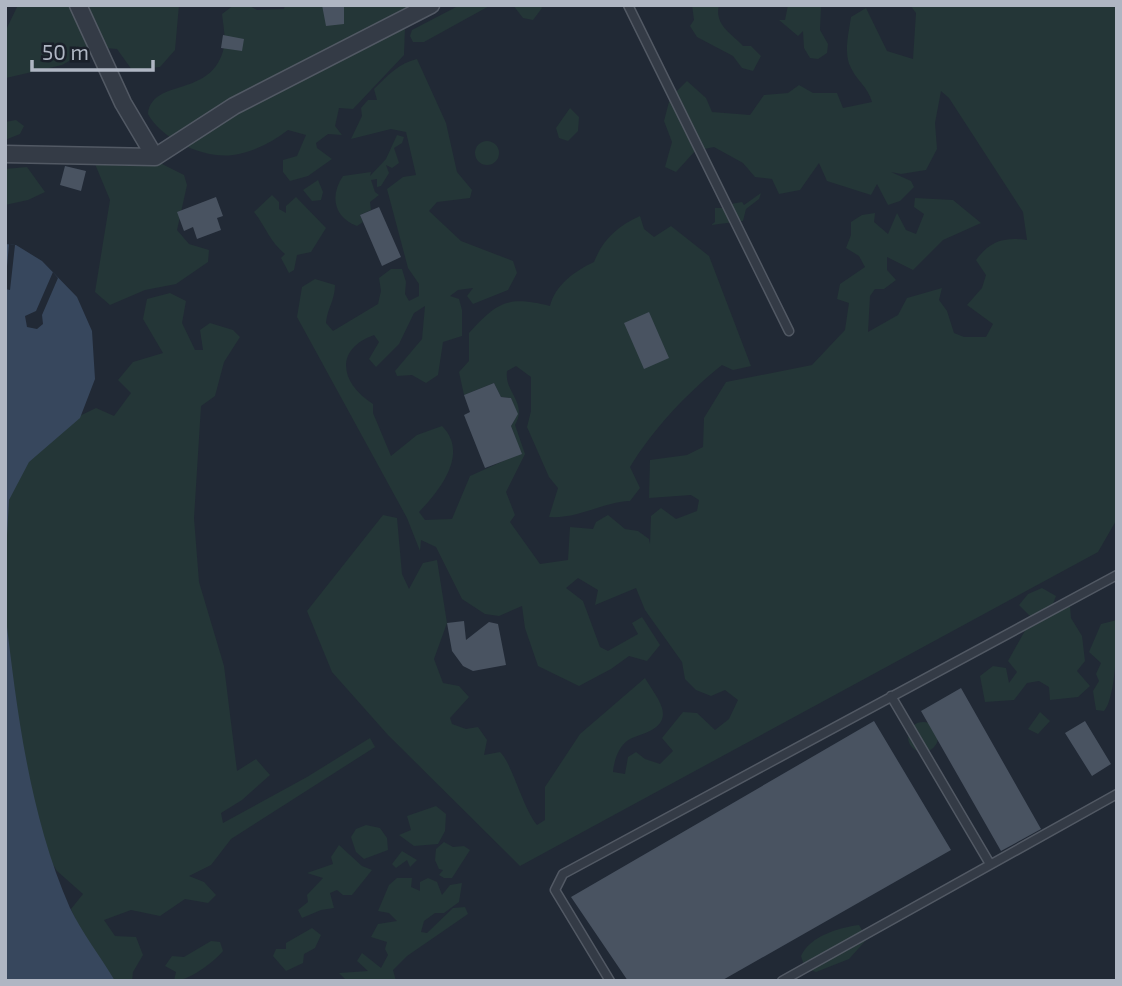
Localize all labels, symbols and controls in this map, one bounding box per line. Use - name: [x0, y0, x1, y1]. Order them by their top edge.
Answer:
- scale bar: [32, 28, 152, 72]
- text: 50 m: [42, 39, 89, 64]

